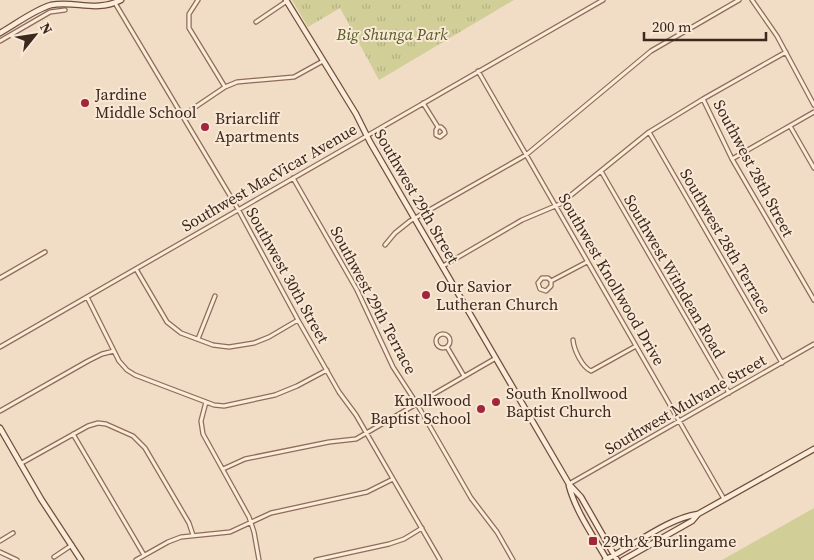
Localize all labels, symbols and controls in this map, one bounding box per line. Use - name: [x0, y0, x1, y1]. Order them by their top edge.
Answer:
- north arrow: [10, 10, 60, 60]
- scale bar: [644, 10, 766, 42]
- text: 200 m: [652, 16, 692, 37]
- text: N: [35, 19, 57, 38]
- park label: Big Shunga Park: [336, 23, 448, 45]
- place label: Jardine Middle School: [94, 83, 197, 123]
- street label: Southwest 28th Street: [709, 96, 800, 241]
- marker: Jardine Middle School: [79, 97, 91, 109]
- place label: Briarcliff Apartments: [215, 107, 299, 147]
- street label: Southwest MacVicar Avenue: [177, 118, 361, 236]
- marker: Briarcliff Apartments: [199, 121, 211, 133]
- street label: Southwest 29th Street: [369, 125, 465, 268]
- street label: Southwest 28th Terrace: [675, 164, 777, 318]
- street label: Southwest Knollwood Drive: [554, 189, 670, 369]
- street label: Southwest Withdean Road: [619, 190, 731, 362]
- street label: Southwest 30th Street: [241, 203, 335, 348]
- street label: Southwest 29th Terrace: [326, 222, 422, 378]
- place label: Our Savior Lutheran Church: [436, 275, 559, 315]
- marker: Our Savior Lutheran Church: [420, 289, 432, 301]
- street label: Southwest Mulvane Street: [600, 348, 771, 459]
- place label: South Knollwood Baptist Church: [506, 382, 628, 422]
- place label: Knollwood Baptist School: [370, 389, 471, 429]
- marker: South Knollwood Baptist Church: [490, 396, 502, 408]
- marker: Knollwood Baptist School: [475, 403, 487, 415]
- place label: 29th & Burlingame: [603, 530, 736, 552]
- marker: 29th & Burlingame: [587, 535, 599, 547]

